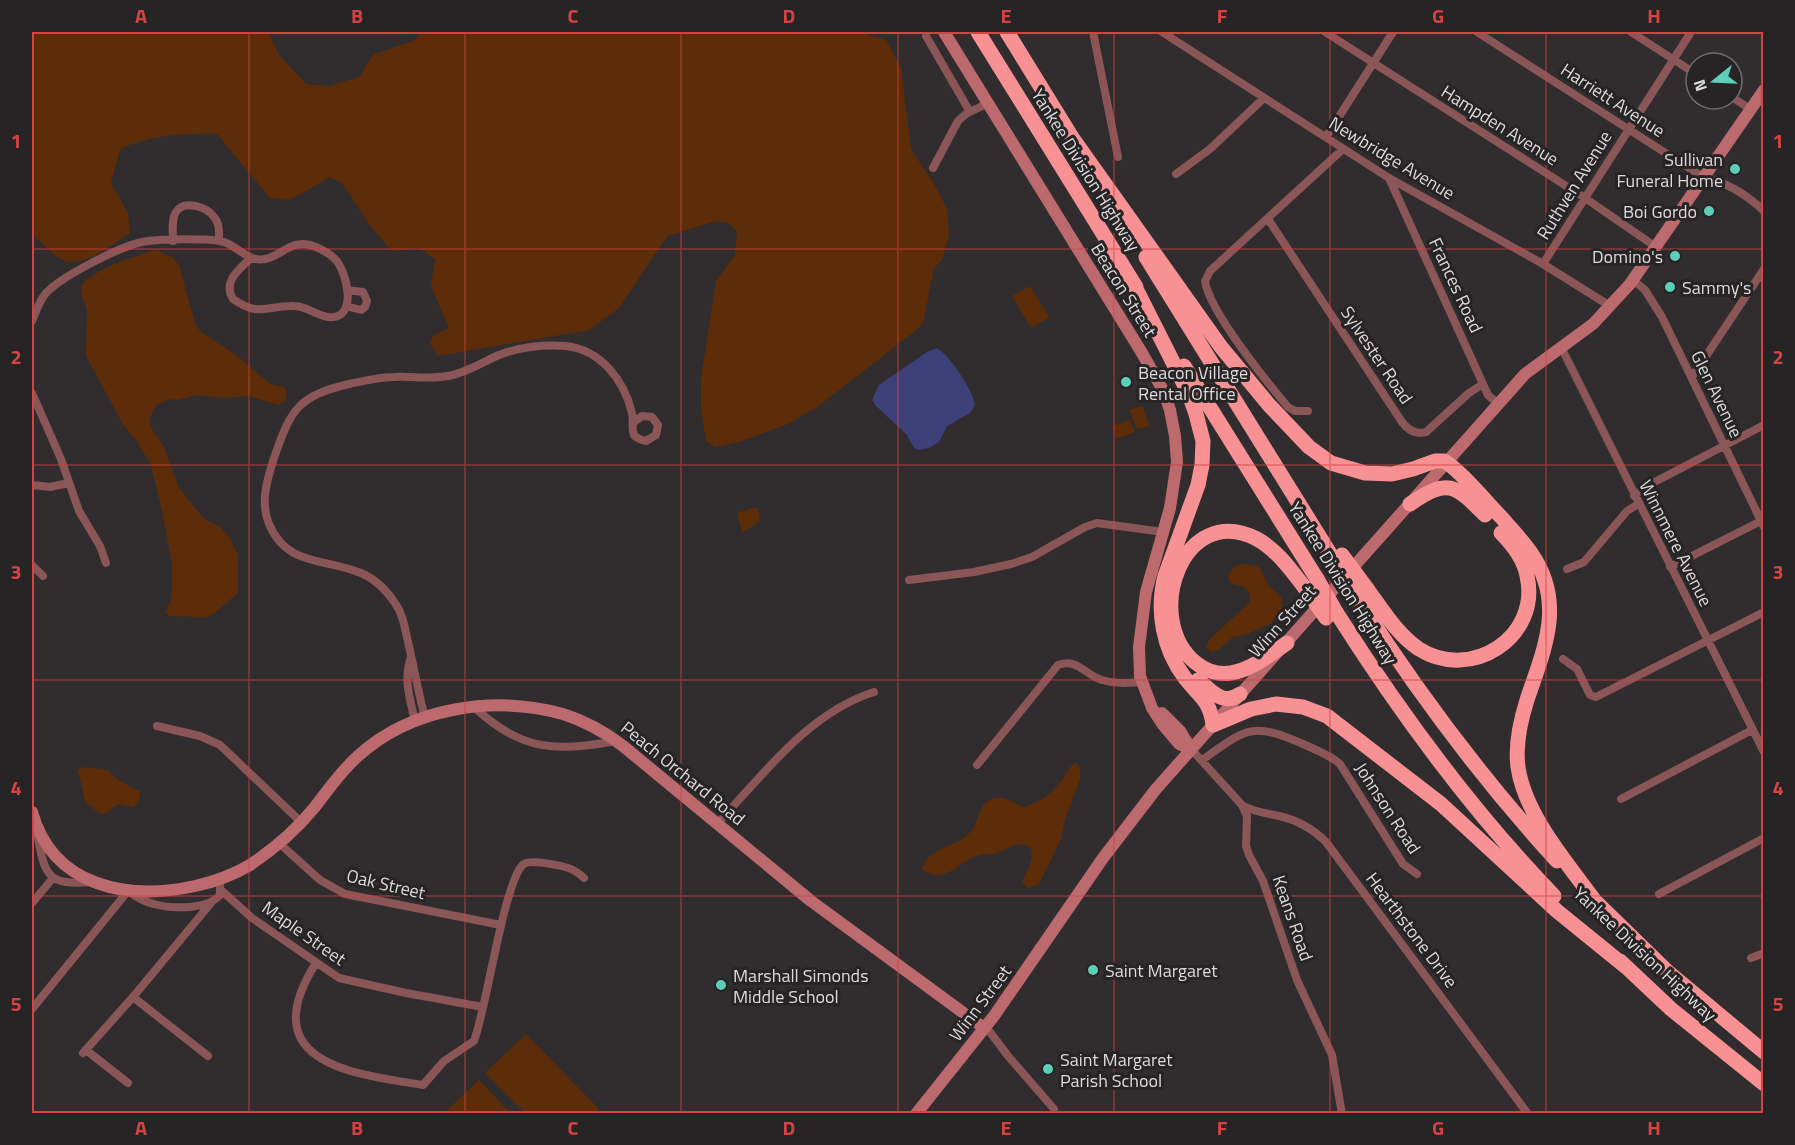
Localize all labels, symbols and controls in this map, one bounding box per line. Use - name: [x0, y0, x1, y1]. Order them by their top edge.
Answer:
- text: A: [135, 0, 147, 31]
- text: B: [351, 0, 363, 31]
- text: C: [568, 0, 579, 31]
- text: D: [783, 0, 795, 31]
- text: E: [1000, 0, 1012, 31]
- text: F: [1217, 0, 1228, 31]
- text: G: [1432, 0, 1444, 31]
- text: H: [1647, 0, 1661, 31]
- north arrow: [1684, 51, 1744, 111]
- street label: Harriett Avenue: [1556, 56, 1670, 144]
- text: N: [1687, 77, 1713, 95]
- street label: Hampden Avenue: [1436, 78, 1564, 172]
- street label: Yankee Division Highway: [1025, 83, 1147, 257]
- street label: Newbridge Avenue: [1324, 110, 1460, 206]
- text: 1: [10, 125, 22, 156]
- street label: Ruthven Avenue: [1530, 125, 1618, 245]
- text: 1: [1772, 125, 1784, 156]
- place label: Sullivan Funeral Home: [1616, 146, 1723, 194]
- marker: Sullivan Funeral Home: [1728, 162, 1742, 176]
- place label: Boi Gordo: [1623, 198, 1697, 225]
- marker: Boi Gordo: [1702, 204, 1716, 218]
- street label: Frances Road: [1422, 233, 1490, 337]
- street label: Beacon Street: [1084, 238, 1164, 343]
- place label: Domino's: [1592, 243, 1663, 270]
- marker: Domino's: [1668, 249, 1682, 263]
- place label: Sammy's: [1682, 274, 1751, 301]
- marker: Sammy's: [1663, 280, 1677, 294]
- street label: Sylvester Road: [1334, 301, 1420, 409]
- text: 2: [10, 341, 22, 372]
- text: 2: [1772, 341, 1784, 372]
- street label: Glen Avenue: [1684, 346, 1750, 442]
- place label: Beacon Village Rental Office: [1138, 359, 1248, 407]
- marker: Beacon Village Rental Office: [1119, 375, 1133, 389]
- street label: Winnmere Avenue: [1632, 475, 1720, 611]
- street label: Yankee Division Highway: [1282, 496, 1404, 670]
- text: 3: [10, 556, 22, 587]
- text: 3: [1772, 556, 1784, 587]
- street label: Winn Street: [1242, 578, 1322, 663]
- street label: Peach Orchard Road: [615, 714, 751, 832]
- street label: Johnson Road: [1348, 757, 1428, 859]
- text: 4: [10, 772, 22, 803]
- text: 4: [1772, 772, 1784, 803]
- street label: Oak Street: [344, 862, 429, 906]
- street label: Hearthstone Drive: [1359, 867, 1465, 993]
- street label: Keans Road: [1266, 872, 1320, 964]
- street label: Yankee Division Highway: [1567, 880, 1723, 1028]
- street label: Maple Street: [256, 894, 352, 972]
- place label: Saint Margaret: [1105, 957, 1218, 984]
- street label: Winn Street: [942, 959, 1018, 1047]
- place label: Marshall Simonds Middle School: [733, 962, 869, 1010]
- marker: Saint Margaret: [1086, 963, 1100, 977]
- marker: Marshall Simonds Middle School: [714, 978, 728, 992]
- text: 5: [10, 988, 22, 1019]
- text: 5: [1772, 988, 1784, 1019]
- place label: Saint Margaret Parish School: [1060, 1046, 1173, 1094]
- marker: Saint Margaret Parish School: [1041, 1062, 1055, 1076]
- text: A: [135, 1112, 147, 1143]
- text: B: [351, 1112, 363, 1143]
- text: C: [568, 1112, 579, 1143]
- text: D: [783, 1112, 795, 1143]
- text: E: [1000, 1112, 1012, 1143]
- text: F: [1217, 1112, 1228, 1143]
- text: G: [1432, 1112, 1444, 1143]
- text: H: [1647, 1112, 1661, 1143]

